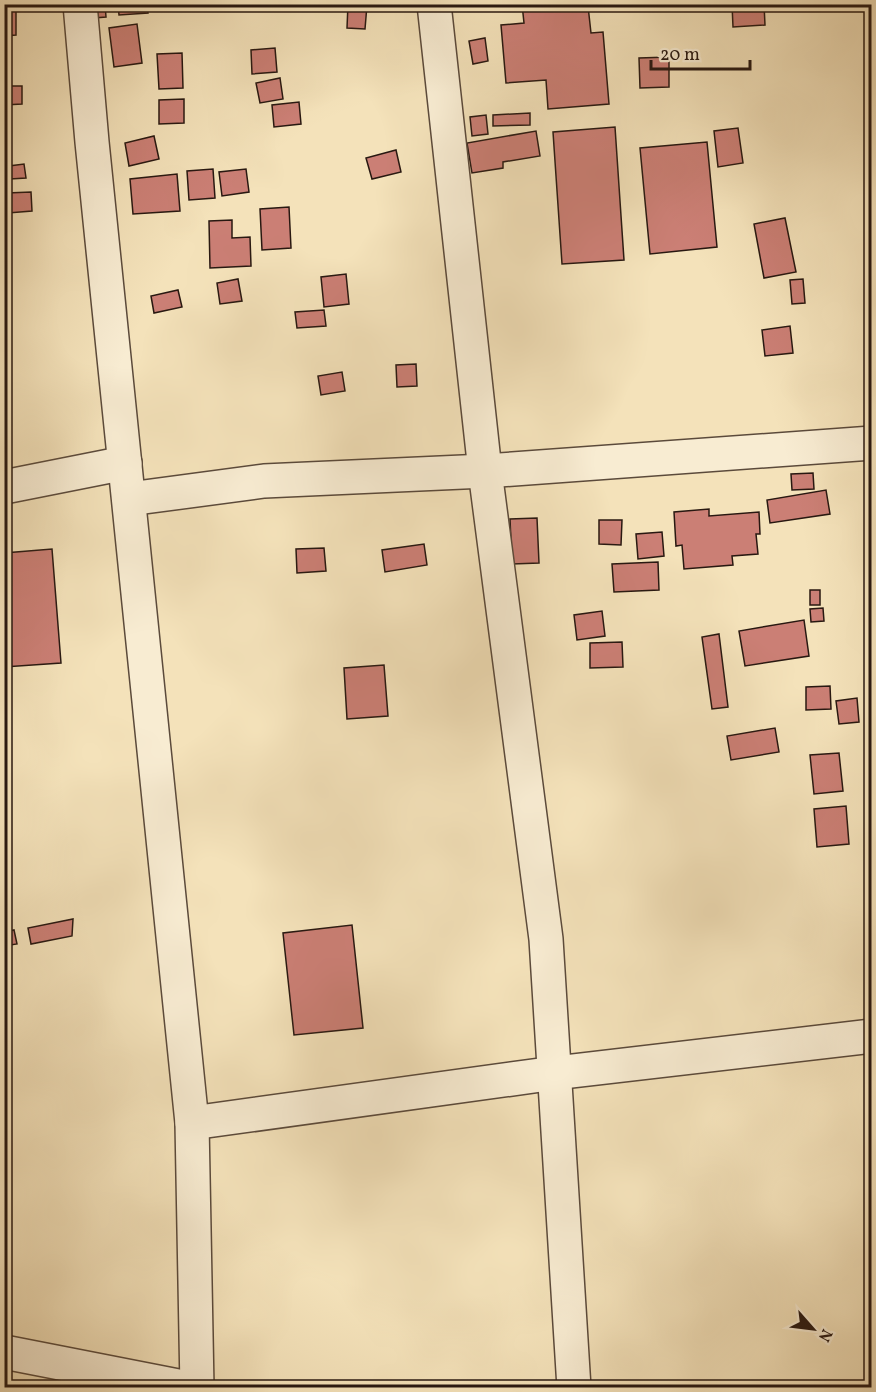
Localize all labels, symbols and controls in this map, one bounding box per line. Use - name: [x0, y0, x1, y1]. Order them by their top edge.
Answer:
- scale bar: [651, 33, 750, 71]
- text: 20 m: [660, 43, 700, 68]
- north arrow: [783, 1299, 843, 1359]
- text: N: [812, 1325, 837, 1346]

